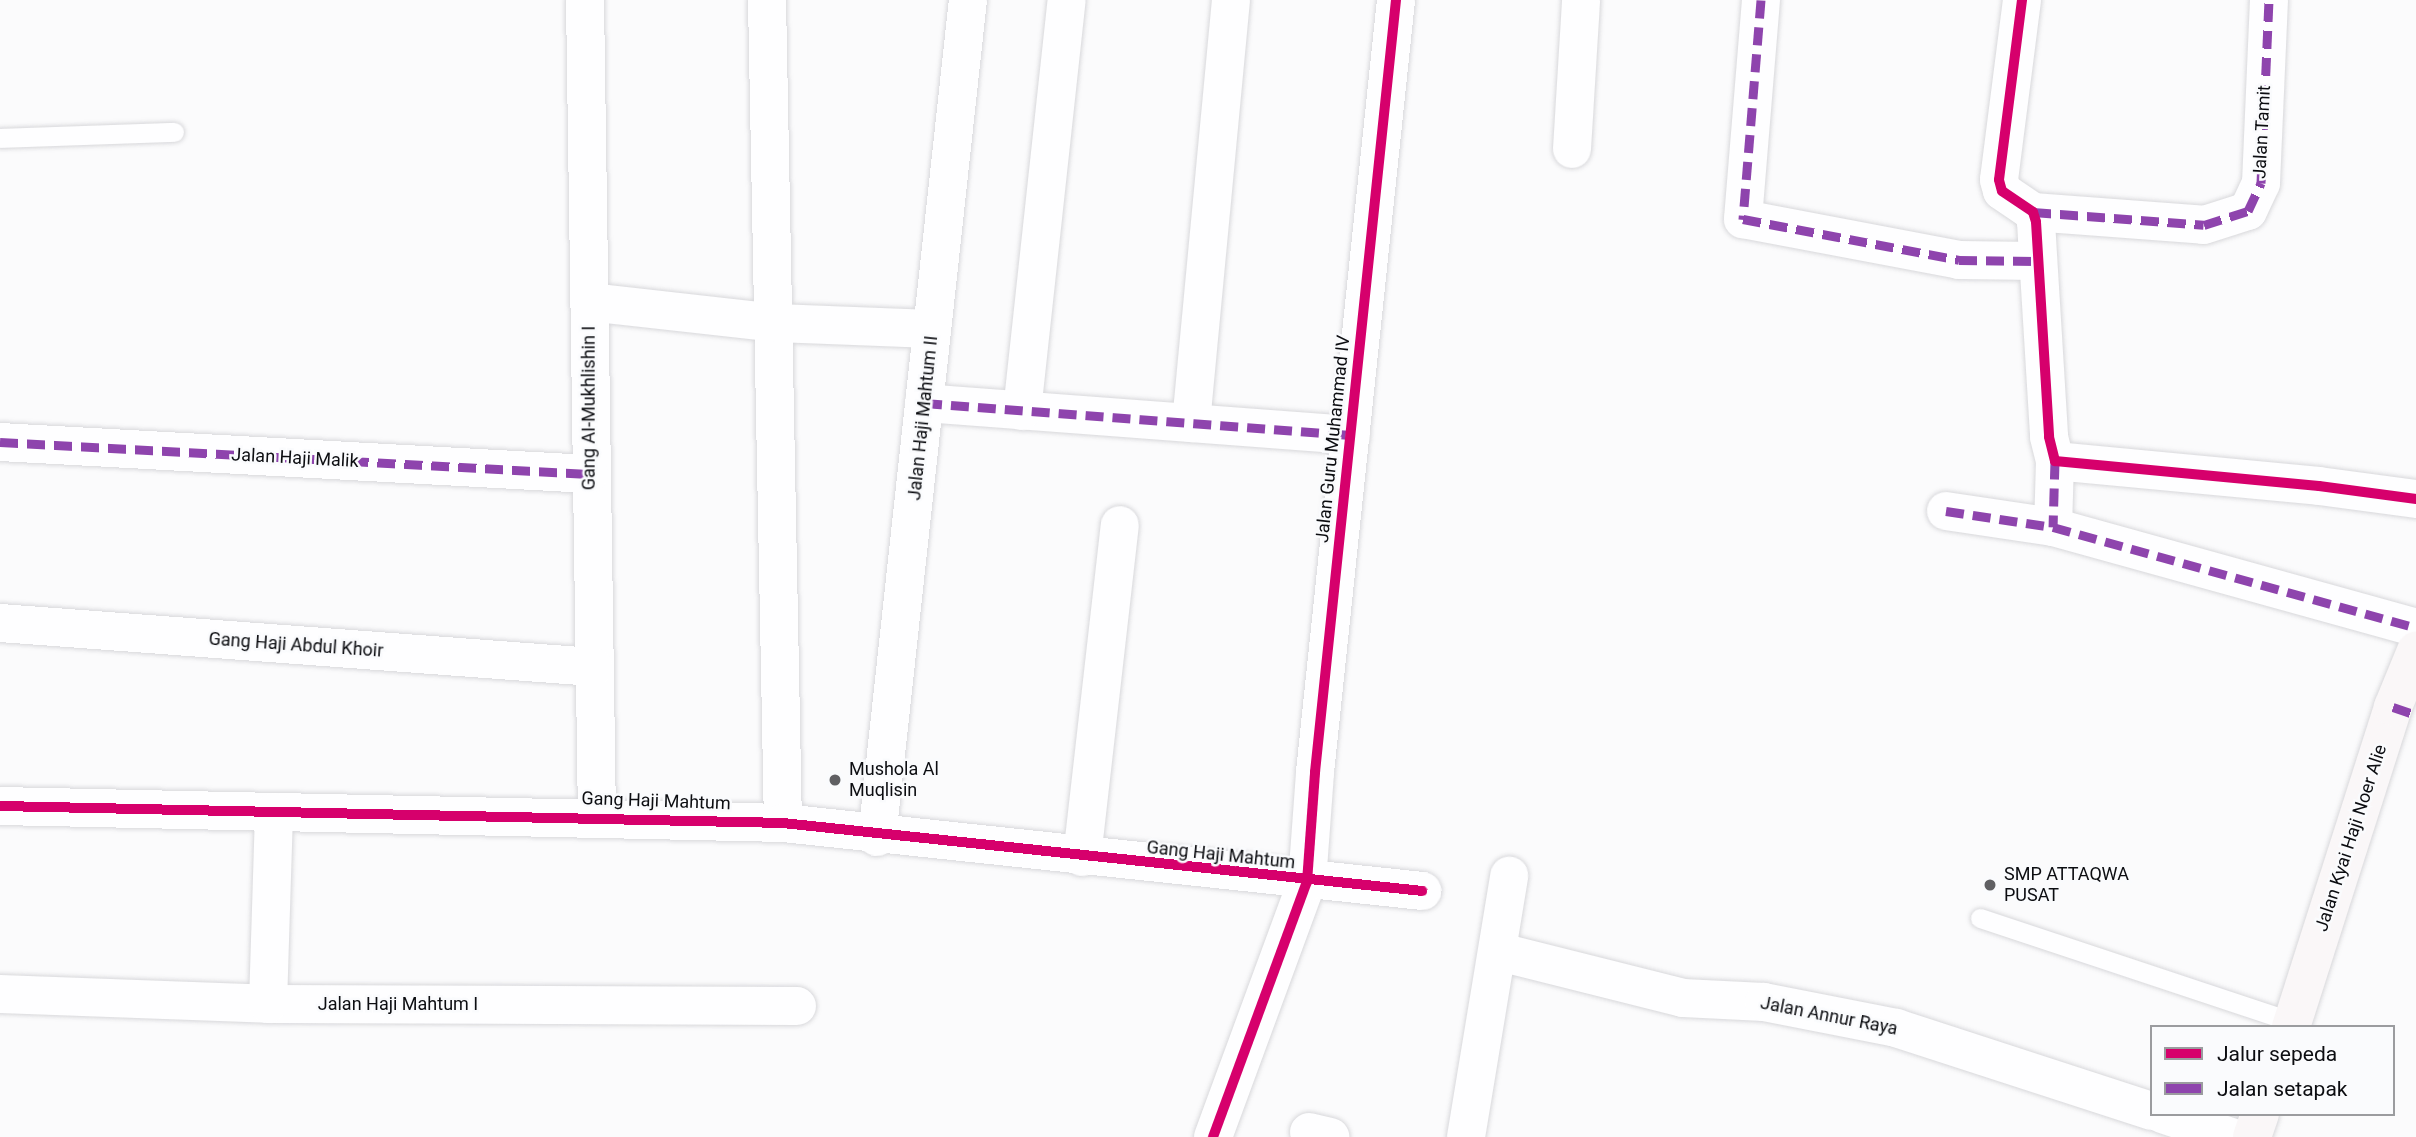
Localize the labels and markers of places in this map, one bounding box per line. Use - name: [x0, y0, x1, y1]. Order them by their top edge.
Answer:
- place label: Mushola Al Muqlisin: [849, 759, 939, 802]
- marker: Mushola Al Muqlisin: [827, 772, 843, 788]
- place label: SMP ATTAQWA PUSAT: [2004, 864, 2129, 906]
- marker: SMP ATTAQWA PUSAT: [1982, 877, 1998, 893]

